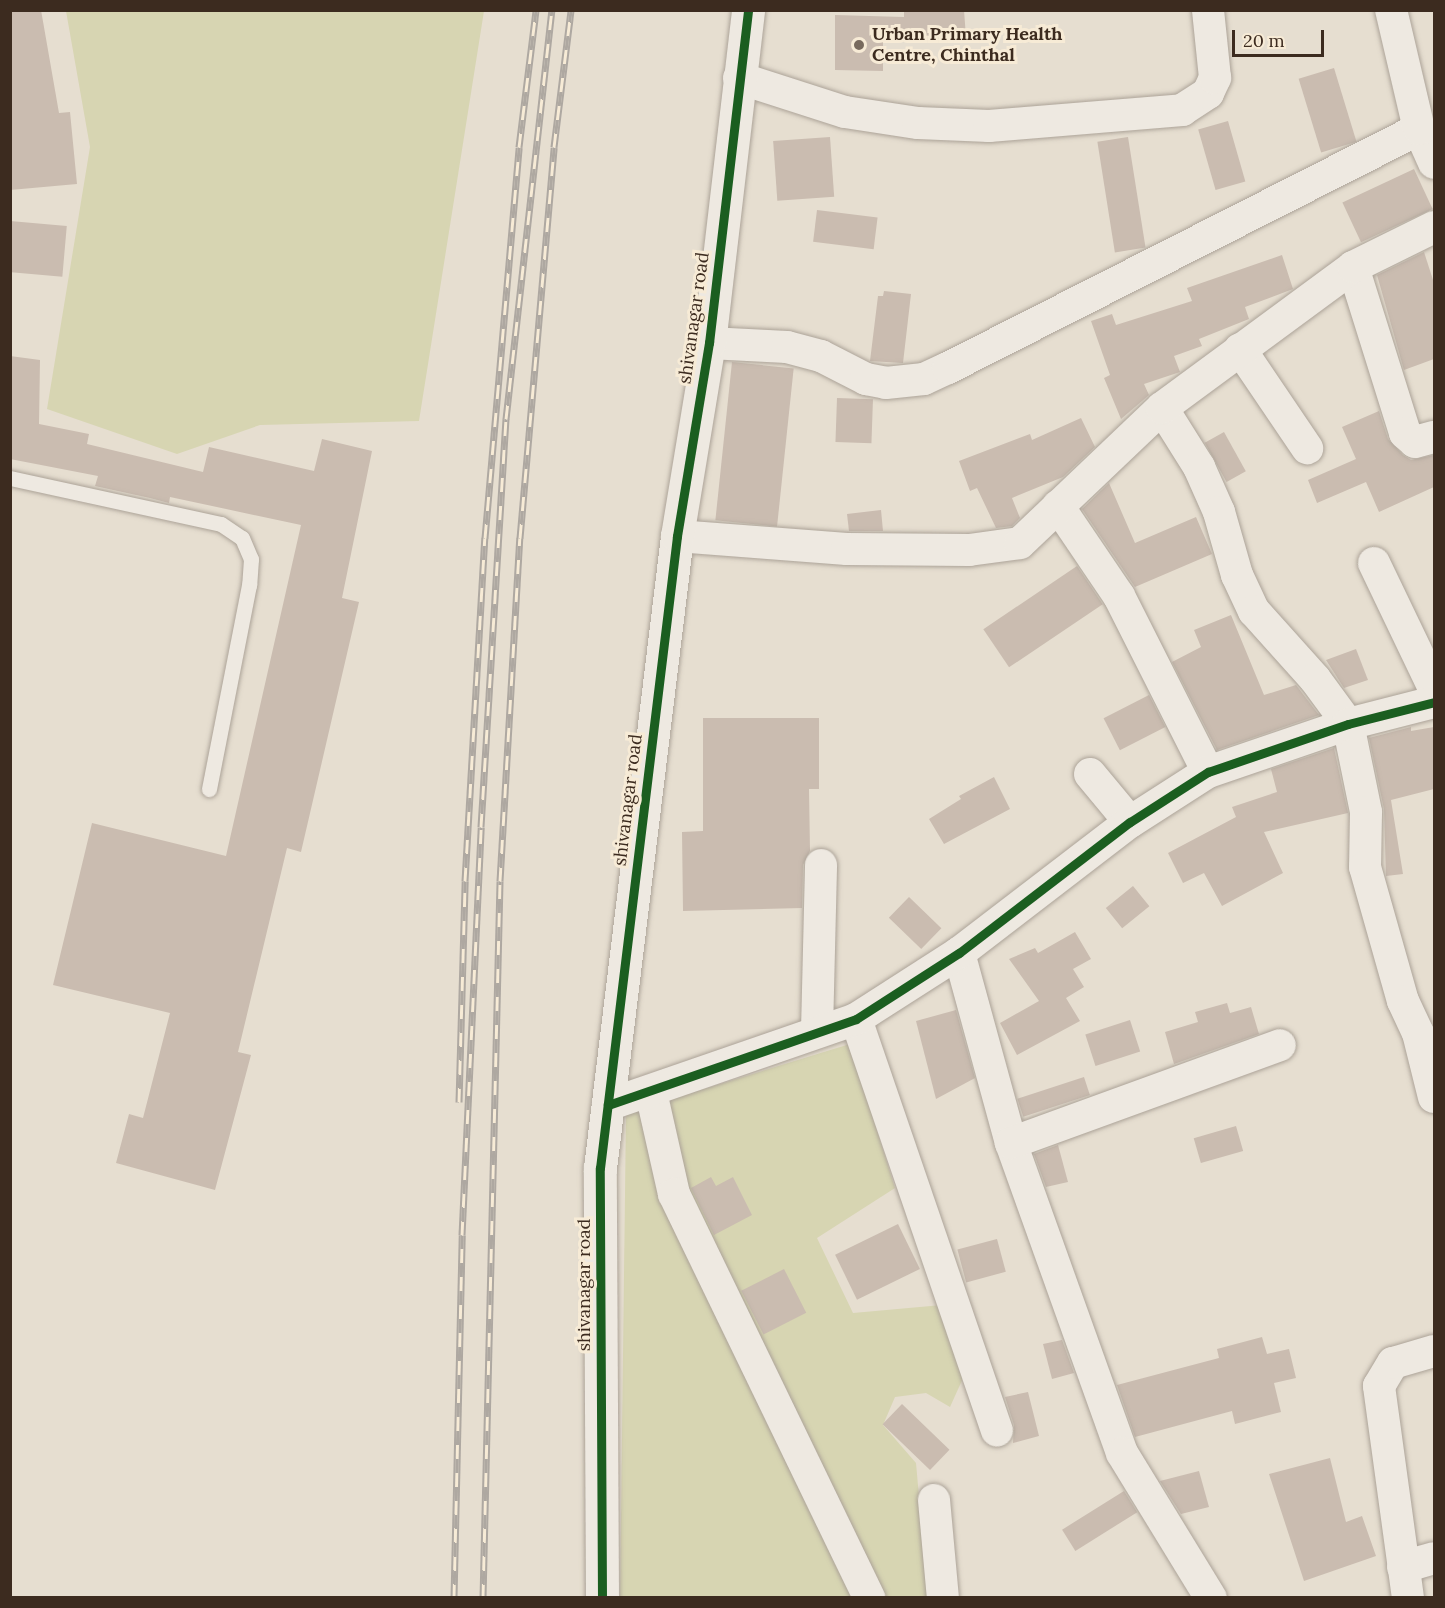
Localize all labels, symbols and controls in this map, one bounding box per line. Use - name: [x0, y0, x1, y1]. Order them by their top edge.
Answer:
- scale bar: [1235, 18, 1326, 56]
- place label: Urban Primary Health Centre, Chinthal: [872, 24, 1062, 66]
- text: 20 m: [1243, 29, 1285, 52]
- marker: Urban Primary Health Centre, Chinthal: [850, 36, 868, 54]
- street label: shivanagar road: [674, 251, 714, 385]
- street label: shivanagar road: [609, 733, 647, 867]
- street label: shivanagar road: [573, 1219, 595, 1351]

